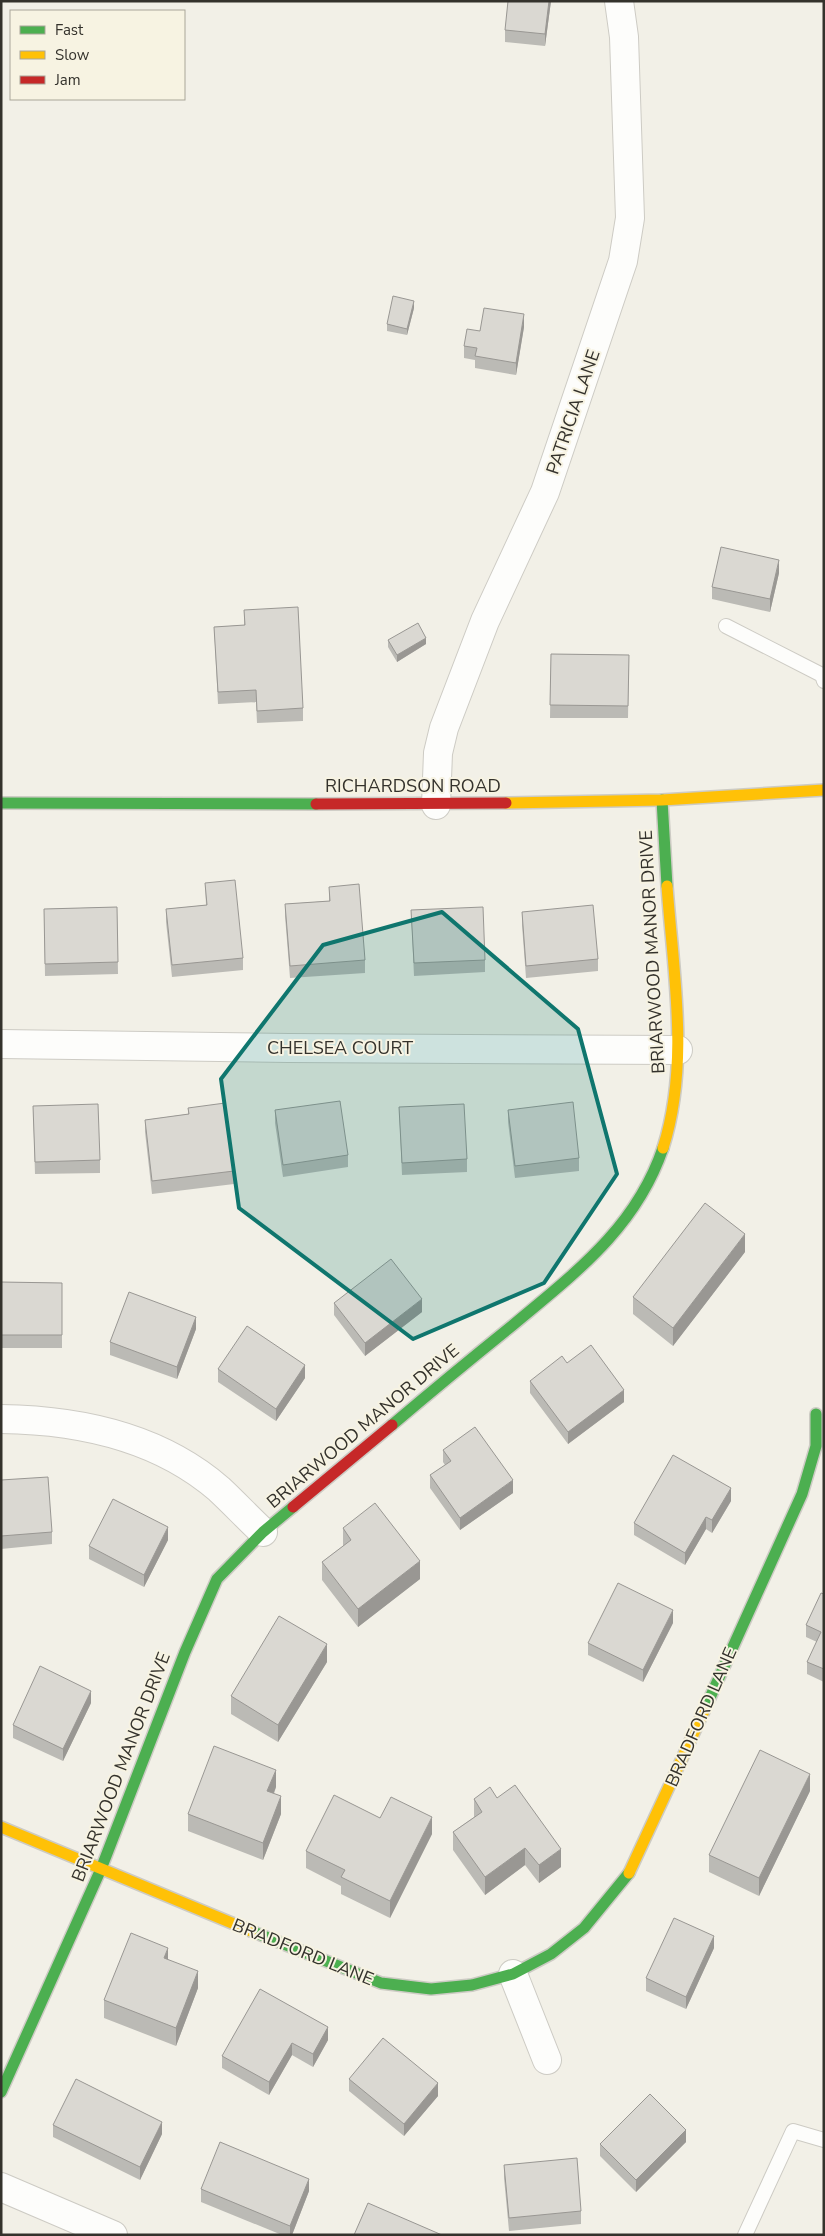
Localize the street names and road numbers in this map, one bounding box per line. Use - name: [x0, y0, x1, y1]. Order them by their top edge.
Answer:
- street label: PATRICIA LANE: [540, 347, 606, 477]
- street label: RICHARDSON ROAD: [325, 774, 501, 798]
- street label: BRIARWOOD MANOR DRIVE: [634, 829, 670, 1075]
- street label: CHELSEA COURT: [267, 1036, 413, 1060]
- street label: BRIARWOOD MANOR DRIVE: [262, 1338, 464, 1514]
- street label: BRADFORD LANE: [659, 1643, 743, 1791]
- street label: BRIARWOOD MANOR DRIVE: [66, 1649, 176, 1885]
- street label: BRADFORD LANE: [229, 1913, 377, 1991]

